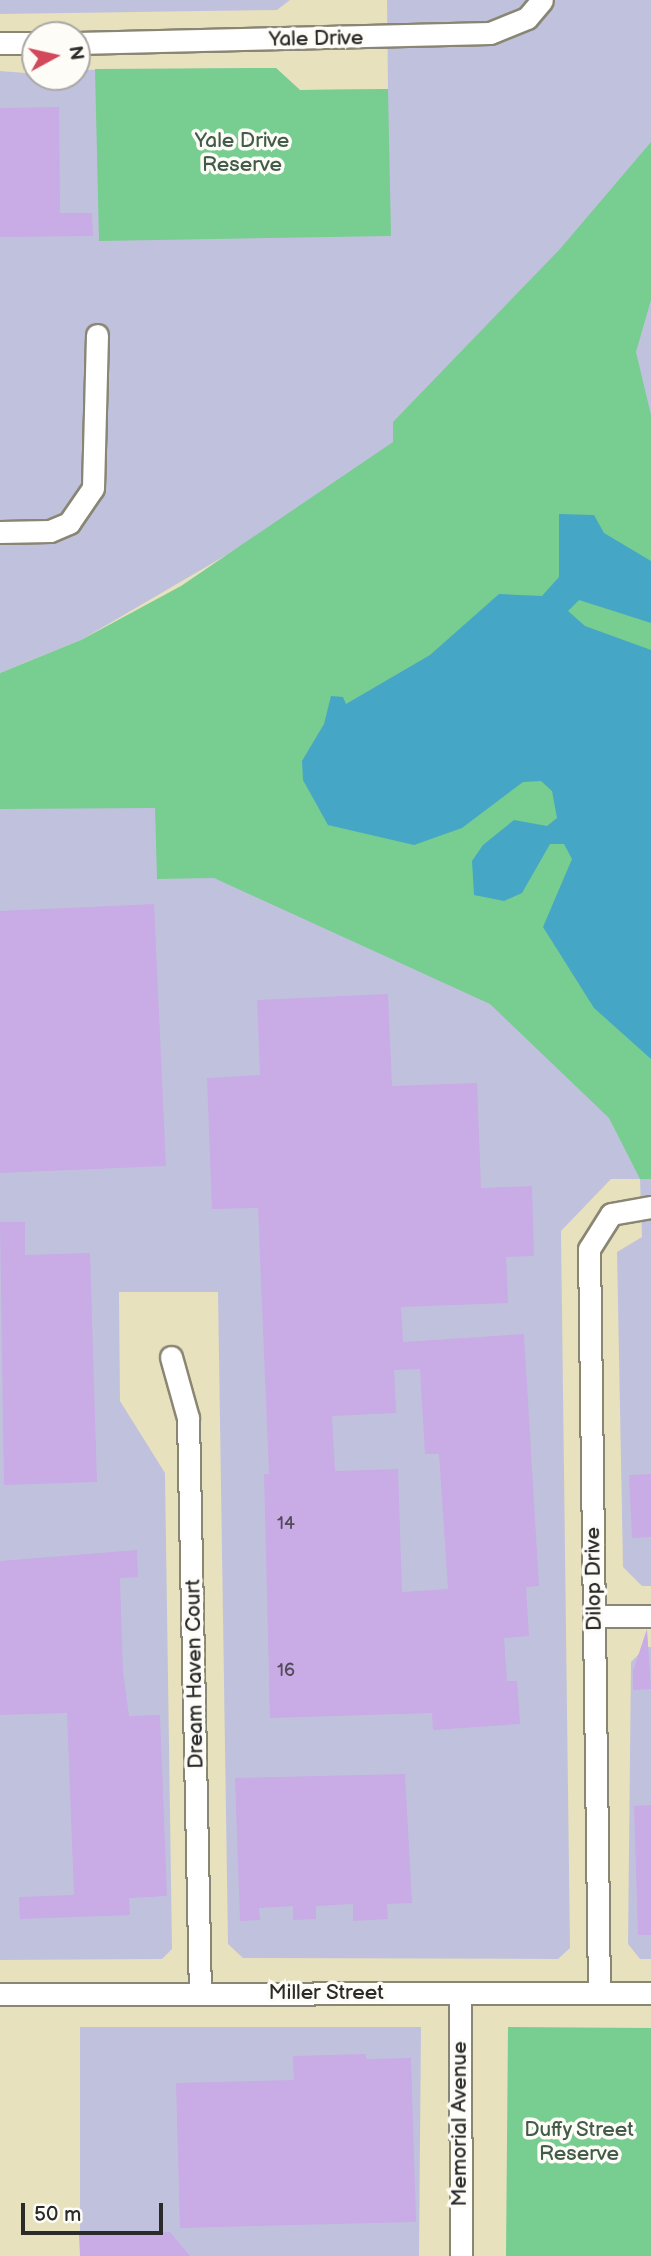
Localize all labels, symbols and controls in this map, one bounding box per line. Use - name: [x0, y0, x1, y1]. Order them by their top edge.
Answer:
- north arrow: [21, 21, 91, 91]
- street label: Yale Drive: [269, 26, 363, 52]
- text: N: [63, 45, 88, 62]
- park label: Yale Drive Reserve: [195, 128, 289, 178]
- house number: 14: [277, 1513, 295, 1535]
- street label: Dilop Drive: [580, 1527, 608, 1631]
- street label: Dream Haven Court: [181, 1579, 209, 1769]
- house number: 16: [277, 1660, 295, 1682]
- street label: Miller Street: [268, 1980, 384, 2006]
- street label: Memorial Avenue: [447, 2041, 473, 2207]
- park label: Duffy Street Reserve: [523, 2117, 635, 2167]
- scale bar: [24, 2190, 166, 2234]
- text: 50 m: [34, 2202, 81, 2227]

